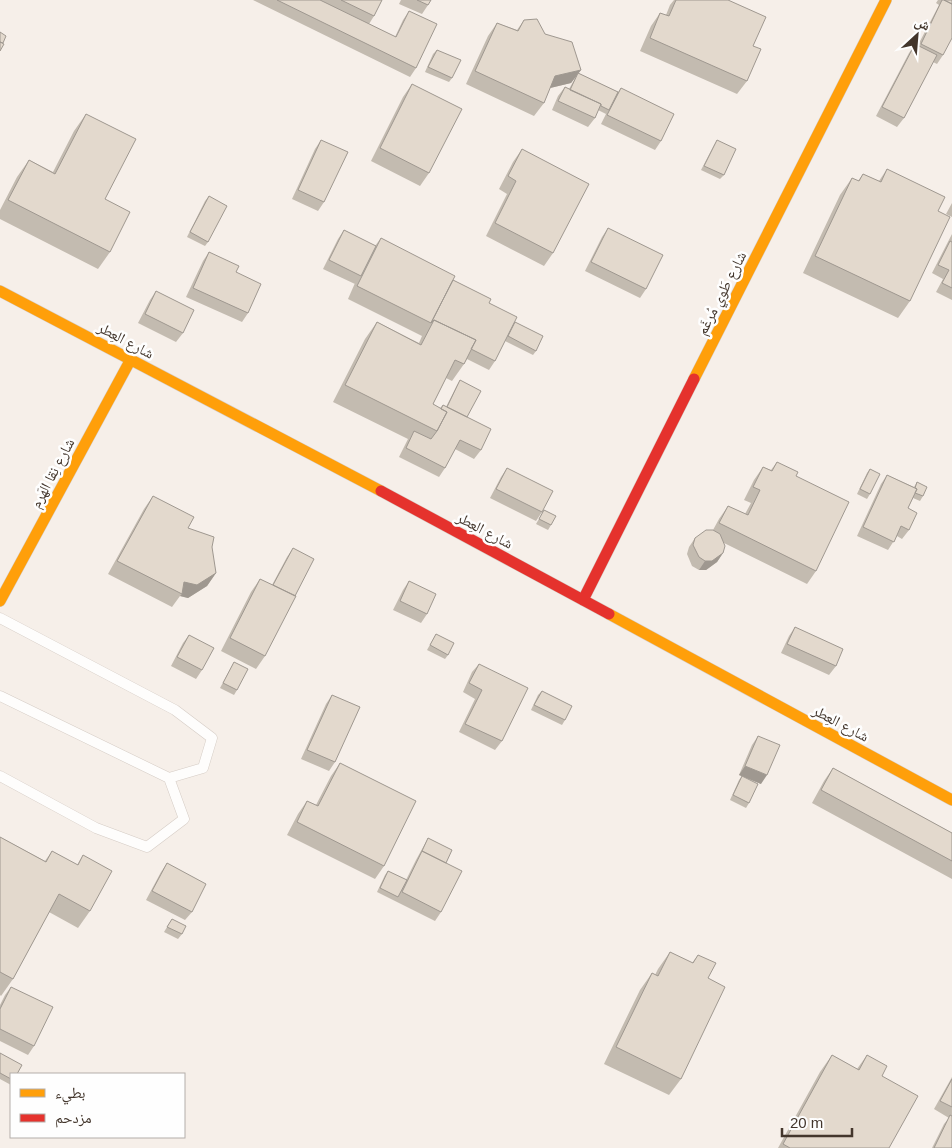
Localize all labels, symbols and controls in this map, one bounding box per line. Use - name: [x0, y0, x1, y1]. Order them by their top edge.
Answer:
- north arrow: [892, 10, 942, 60]
- text: ش: [912, 13, 933, 35]
- street label: شارع طَوي مُرغَم: [693, 248, 753, 339]
- street label: شارع العِطر: [93, 318, 157, 364]
- street label: شارع نِقا الهَرم: [27, 435, 79, 512]
- street label: شارع العِطر: [452, 508, 516, 554]
- street label: شارع العِطر: [808, 701, 872, 747]
- legend: [10, 1073, 185, 1138]
- text: بطيء: [55, 1084, 85, 1105]
- scale bar: [782, 1106, 852, 1138]
- text: مزدحم: [55, 1109, 92, 1128]
- text: 20 m: [790, 1114, 823, 1131]

